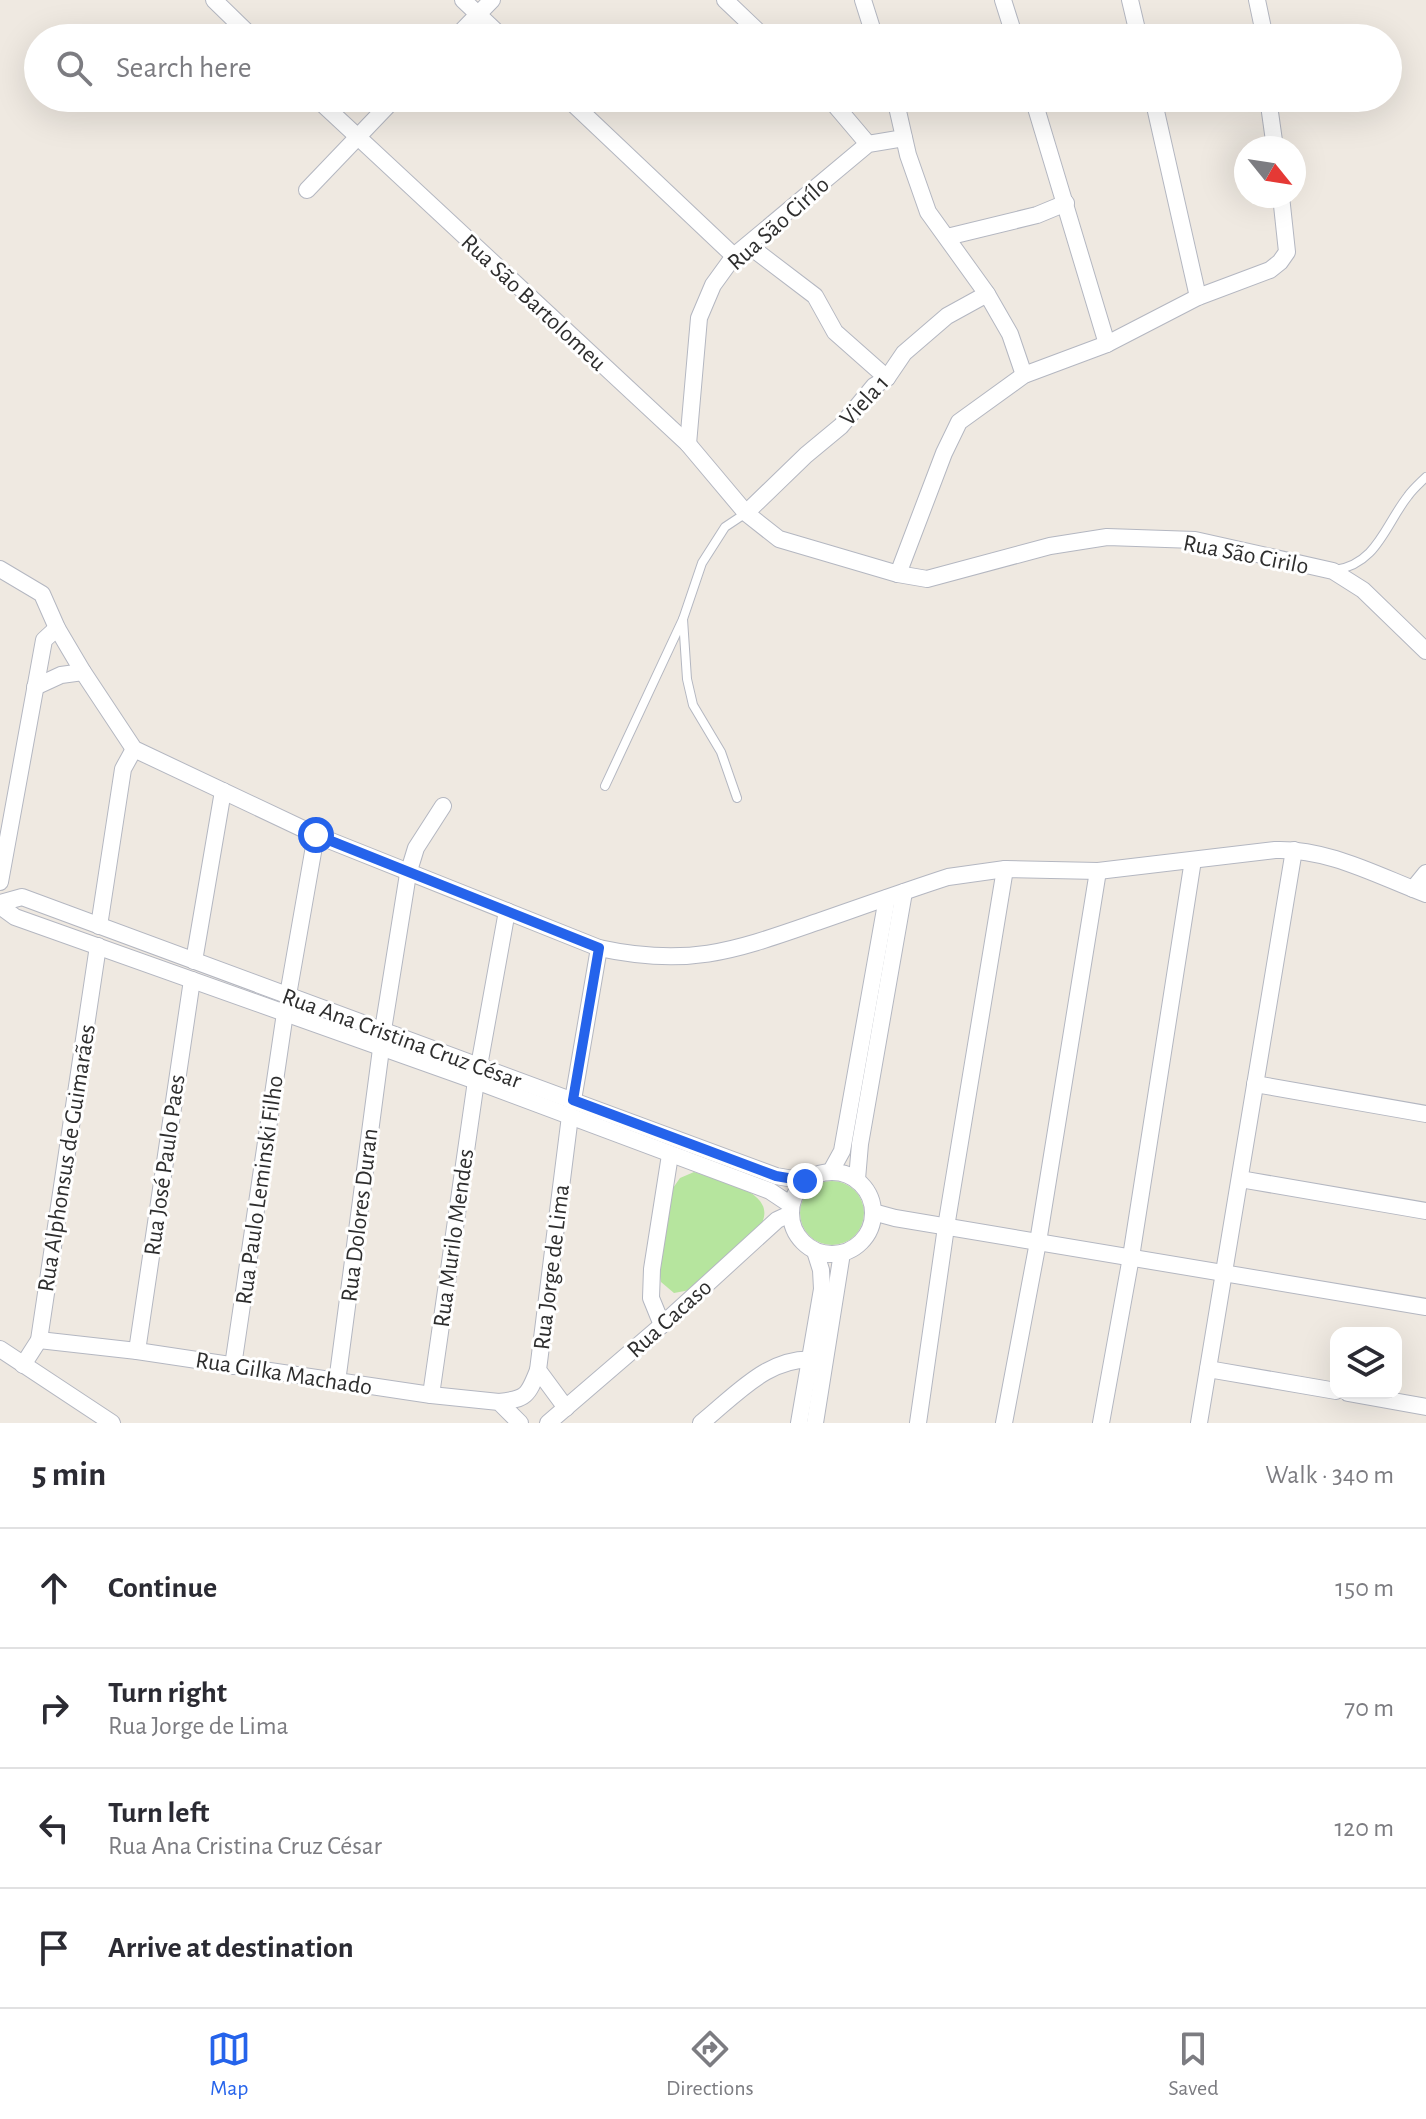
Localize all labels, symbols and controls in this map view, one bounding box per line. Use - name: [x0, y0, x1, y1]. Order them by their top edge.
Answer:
- search box: [24, 24, 1402, 112]
- icon: search: [52, 46, 96, 90]
- text: Search here: [116, 53, 252, 83]
- north arrow: [1234, 136, 1306, 208]
- street label: Rua São Cirílo: [723, 172, 834, 275]
- street label: Rua São Bartolomeu: [456, 230, 610, 376]
- street label: Viela 1: [836, 371, 894, 431]
- street label: Rua São Cirilo: [1181, 531, 1311, 579]
- route start: [298, 817, 334, 853]
- street label: Rua Ana Cristina Cruz César: [279, 984, 525, 1094]
- street label: Rua Alphonsus de Guimarães: [34, 1023, 100, 1294]
- street label: Rua José Paulo Paes: [140, 1073, 190, 1257]
- street label: Rua Paulo Leminski Filho: [232, 1074, 288, 1306]
- street label: Rua Dolores Duran: [337, 1127, 383, 1303]
- street label: Rua Murilo Mendes: [430, 1147, 478, 1329]
- route end: [787, 1163, 823, 1199]
- street label: Rua Jorge de Lima: [530, 1183, 574, 1351]
- street label: Rua Cacaso: [623, 1275, 717, 1363]
- map controls: [1330, 1327, 1402, 1399]
- button: layers: [1330, 1327, 1402, 1399]
- street label: Rua Gilka Machado: [194, 1348, 374, 1400]
- text: 5 min: [32, 1458, 106, 1492]
- text: Walk · 340 m: [1265, 1462, 1394, 1488]
- icon: ahead: [32, 1566, 76, 1610]
- text: Continue: [108, 1573, 217, 1603]
- text: 150 m: [1335, 1575, 1394, 1601]
- text: Turn right: [108, 1678, 227, 1708]
- icon: right: [32, 1686, 76, 1730]
- text: 70 m: [1344, 1695, 1394, 1721]
- text: Rua Jorge de Lima: [108, 1713, 289, 1739]
- text: Turn left: [108, 1798, 209, 1828]
- icon: left: [32, 1806, 76, 1850]
- text: 120 m: [1334, 1815, 1394, 1841]
- text: Rua Ana Cristina Cruz César: [108, 1833, 382, 1859]
- icon: arrive: [32, 1926, 76, 1970]
- text: Arrive at destination: [108, 1933, 354, 1963]
- tab: Map: [207, 2027, 251, 2101]
- tab: Directions: [666, 2027, 754, 2101]
- tab: Saved: [1168, 2027, 1219, 2101]

